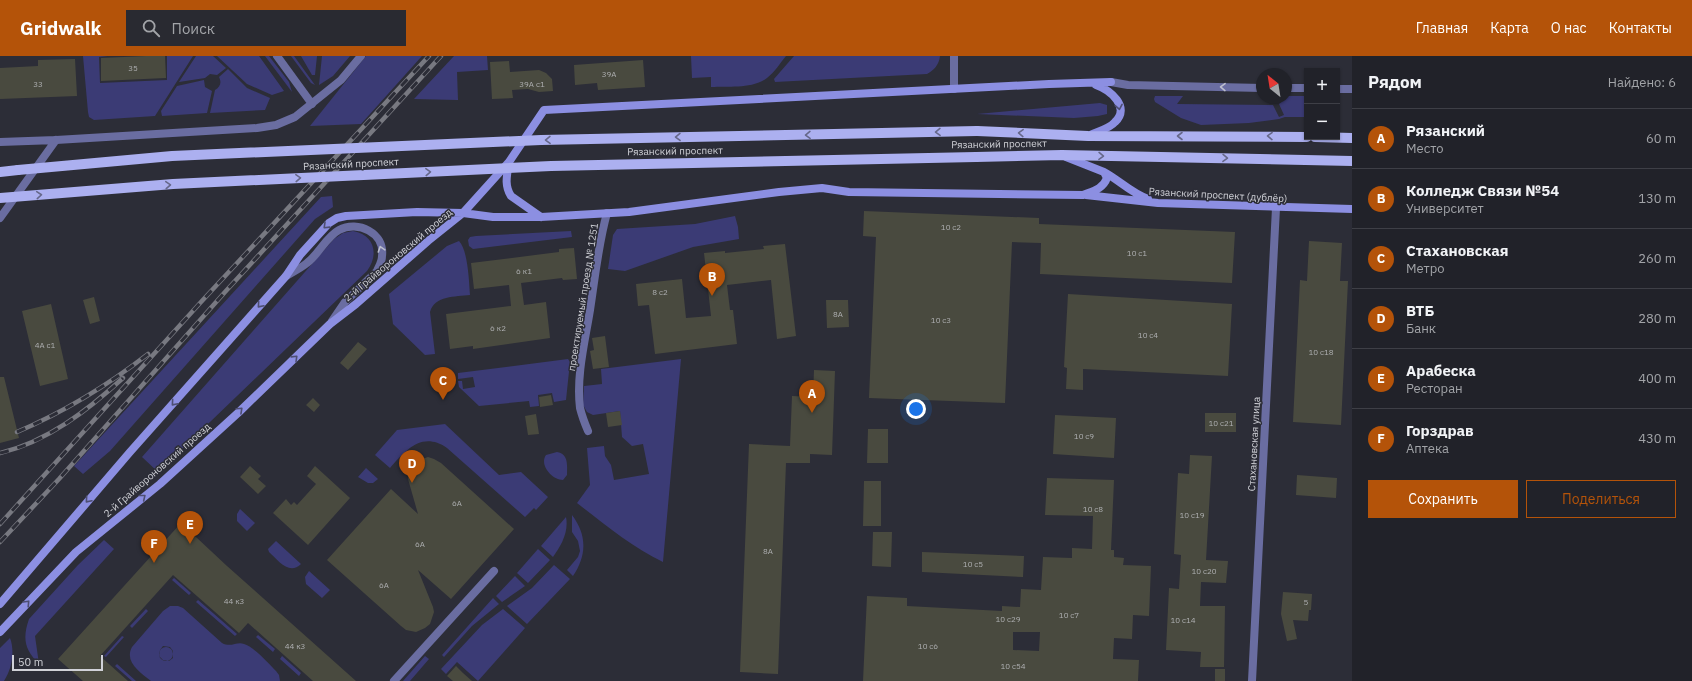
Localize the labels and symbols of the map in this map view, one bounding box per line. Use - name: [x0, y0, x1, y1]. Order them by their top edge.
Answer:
- house number: 35: [128, 63, 138, 73]
- north arrow: [1256, 68, 1292, 104]
- house number: 39А: [602, 69, 616, 79]
- house number: 33: [33, 79, 43, 89]
- house number: 39А с1: [519, 79, 545, 89]
- one-way arrow: [1220, 83, 1226, 91]
- one-way arrow: [1114, 104, 1123, 110]
- one-way arrow: [935, 128, 941, 136]
- one-way arrow: [1018, 129, 1024, 137]
- one-way arrow: [805, 131, 811, 139]
- one-way arrow: [1177, 132, 1183, 140]
- one-way arrow: [1267, 132, 1273, 140]
- one-way arrow: [675, 133, 681, 141]
- one-way arrow: [545, 136, 551, 144]
- street label: Рязанский проспект: [951, 137, 1047, 151]
- street label: Рязанский проспект: [627, 144, 723, 158]
- one-way arrow: [1098, 152, 1104, 160]
- one-way arrow: [1222, 154, 1228, 162]
- street label: Рязанский проспект: [303, 155, 399, 173]
- one-way arrow: [425, 168, 431, 176]
- one-way arrow: [295, 174, 301, 183]
- one-way arrow: [165, 180, 171, 189]
- street label: Рязанский проспект (дублёр): [1148, 185, 1288, 205]
- one-way arrow: [36, 191, 42, 200]
- street label: 2-й Грайвороновский проезд: [341, 206, 455, 304]
- one-way arrow: [323, 222, 331, 229]
- street label: проектируемый проезд № 1251: [565, 222, 601, 372]
- house number: 10 с2: [941, 222, 961, 232]
- one-way arrow: [377, 245, 385, 252]
- house number: 10 с1: [1127, 248, 1147, 258]
- pin: B: [699, 263, 725, 296]
- house number: 6 к1: [516, 266, 532, 276]
- house number: 8 с2: [652, 287, 668, 297]
- one-way arrow: [258, 300, 265, 308]
- house number: 8А: [833, 309, 843, 319]
- house number: 10 с3: [931, 315, 951, 325]
- house number: 6 к2: [490, 323, 506, 333]
- house number: 10 с4: [1138, 330, 1158, 340]
- house number: 4А с1: [35, 340, 56, 350]
- house number: 10 с18: [1308, 347, 1334, 357]
- one-way arrow: [290, 355, 298, 363]
- pin: C: [430, 367, 456, 400]
- pin: A: [799, 380, 825, 413]
- street label: Стахановская улица: [1245, 396, 1263, 492]
- one-way arrow: [172, 398, 179, 405]
- your location: [906, 399, 926, 419]
- one-way arrow: [235, 407, 243, 415]
- house number: 10 с21: [1208, 418, 1234, 428]
- street label: 2-й Грайвороновский проезд: [101, 420, 213, 520]
- house number: 10 с9: [1074, 431, 1094, 441]
- pin: D: [399, 450, 425, 483]
- one-way arrow: [139, 494, 146, 501]
- one-way arrow: [86, 496, 93, 503]
- house number: 6А: [452, 498, 462, 508]
- house number: 10 с8: [1083, 504, 1103, 514]
- house number: 10 с19: [1179, 510, 1205, 520]
- pin: E: [177, 511, 203, 544]
- pin: F: [141, 530, 167, 563]
- house number: 6А: [415, 539, 425, 549]
- house number: 8А: [763, 546, 773, 556]
- house number: 10 с5: [963, 559, 983, 569]
- house number: 10 с20: [1191, 566, 1217, 576]
- house number: 6А: [379, 580, 389, 590]
- house number: 44 к3: [224, 596, 245, 606]
- house number: 5: [1304, 597, 1309, 607]
- one-way arrow: [22, 600, 30, 608]
- house number: 10 с7: [1059, 610, 1079, 620]
- house number: 10 с29: [995, 614, 1021, 624]
- house number: 10 с14: [1170, 615, 1196, 625]
- house number: 44 к3: [285, 641, 306, 651]
- house number: 10 с6: [918, 641, 938, 651]
- scale bar: [12, 653, 103, 672]
- house number: 10 с54: [1000, 661, 1026, 671]

